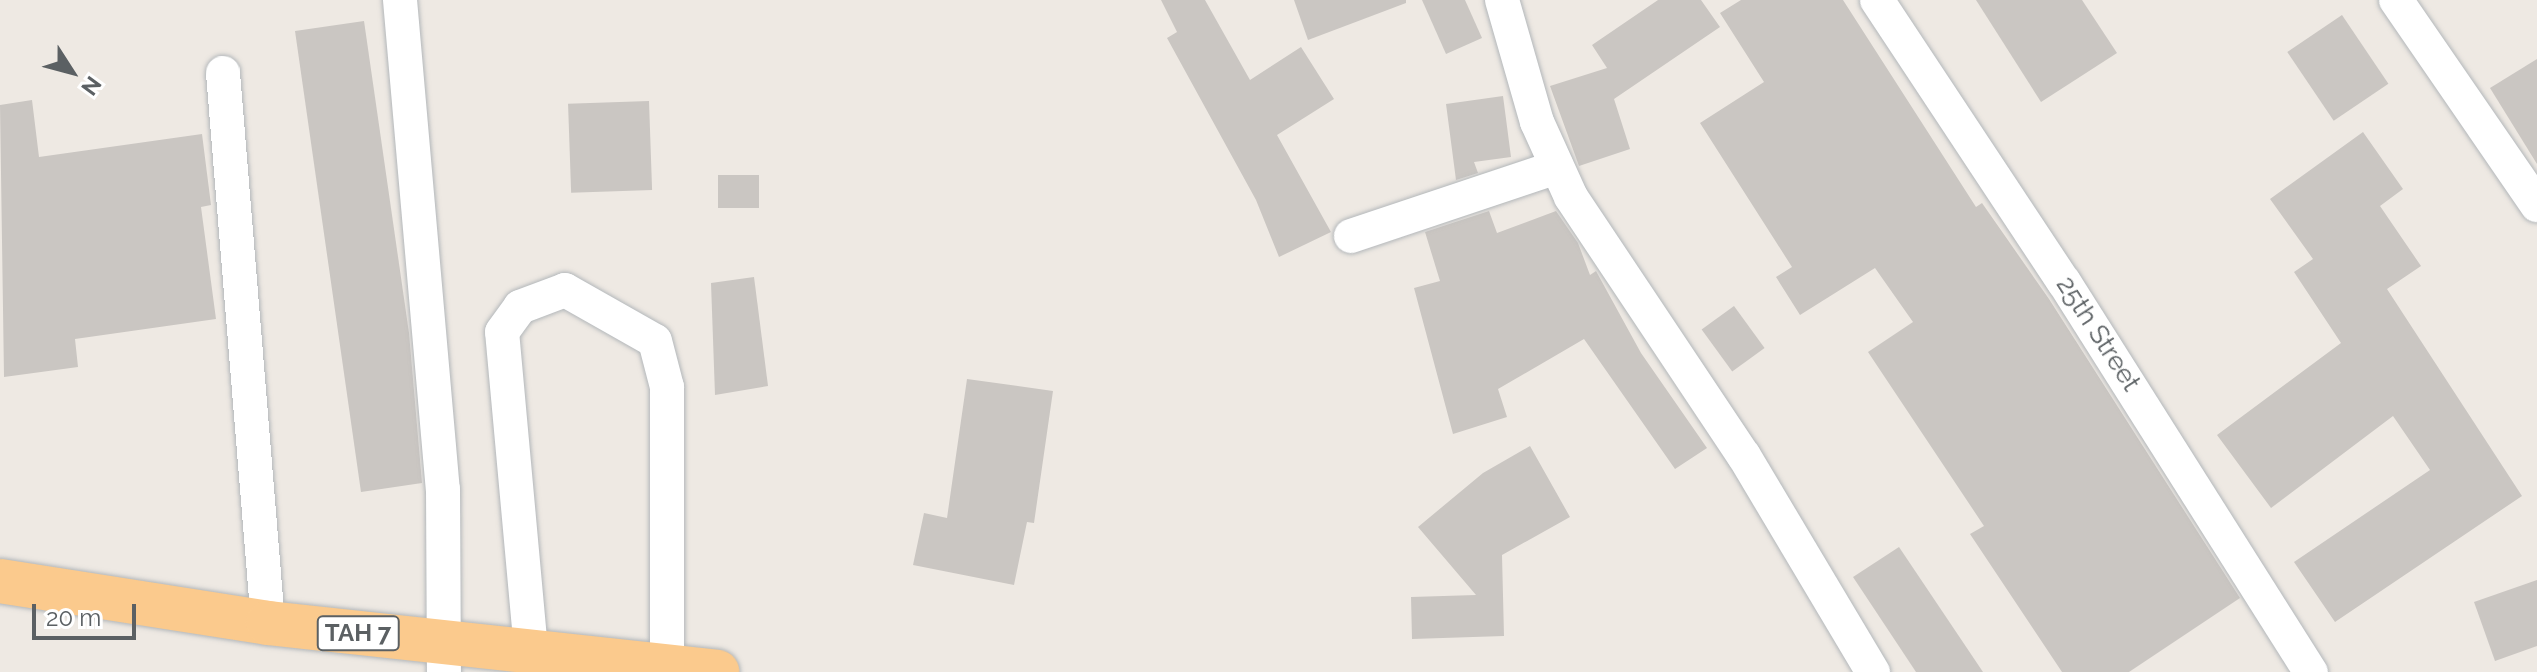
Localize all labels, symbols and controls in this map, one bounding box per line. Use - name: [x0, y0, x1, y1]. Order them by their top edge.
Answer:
- north arrow: [32, 32, 112, 112]
- text: N: [76, 72, 107, 101]
- street label: 25th Street: [2049, 271, 2147, 397]
- scale bar: [36, 588, 140, 638]
- text: 20 m: [46, 603, 101, 632]
- road number: TAH 7: [316, 613, 400, 653]

